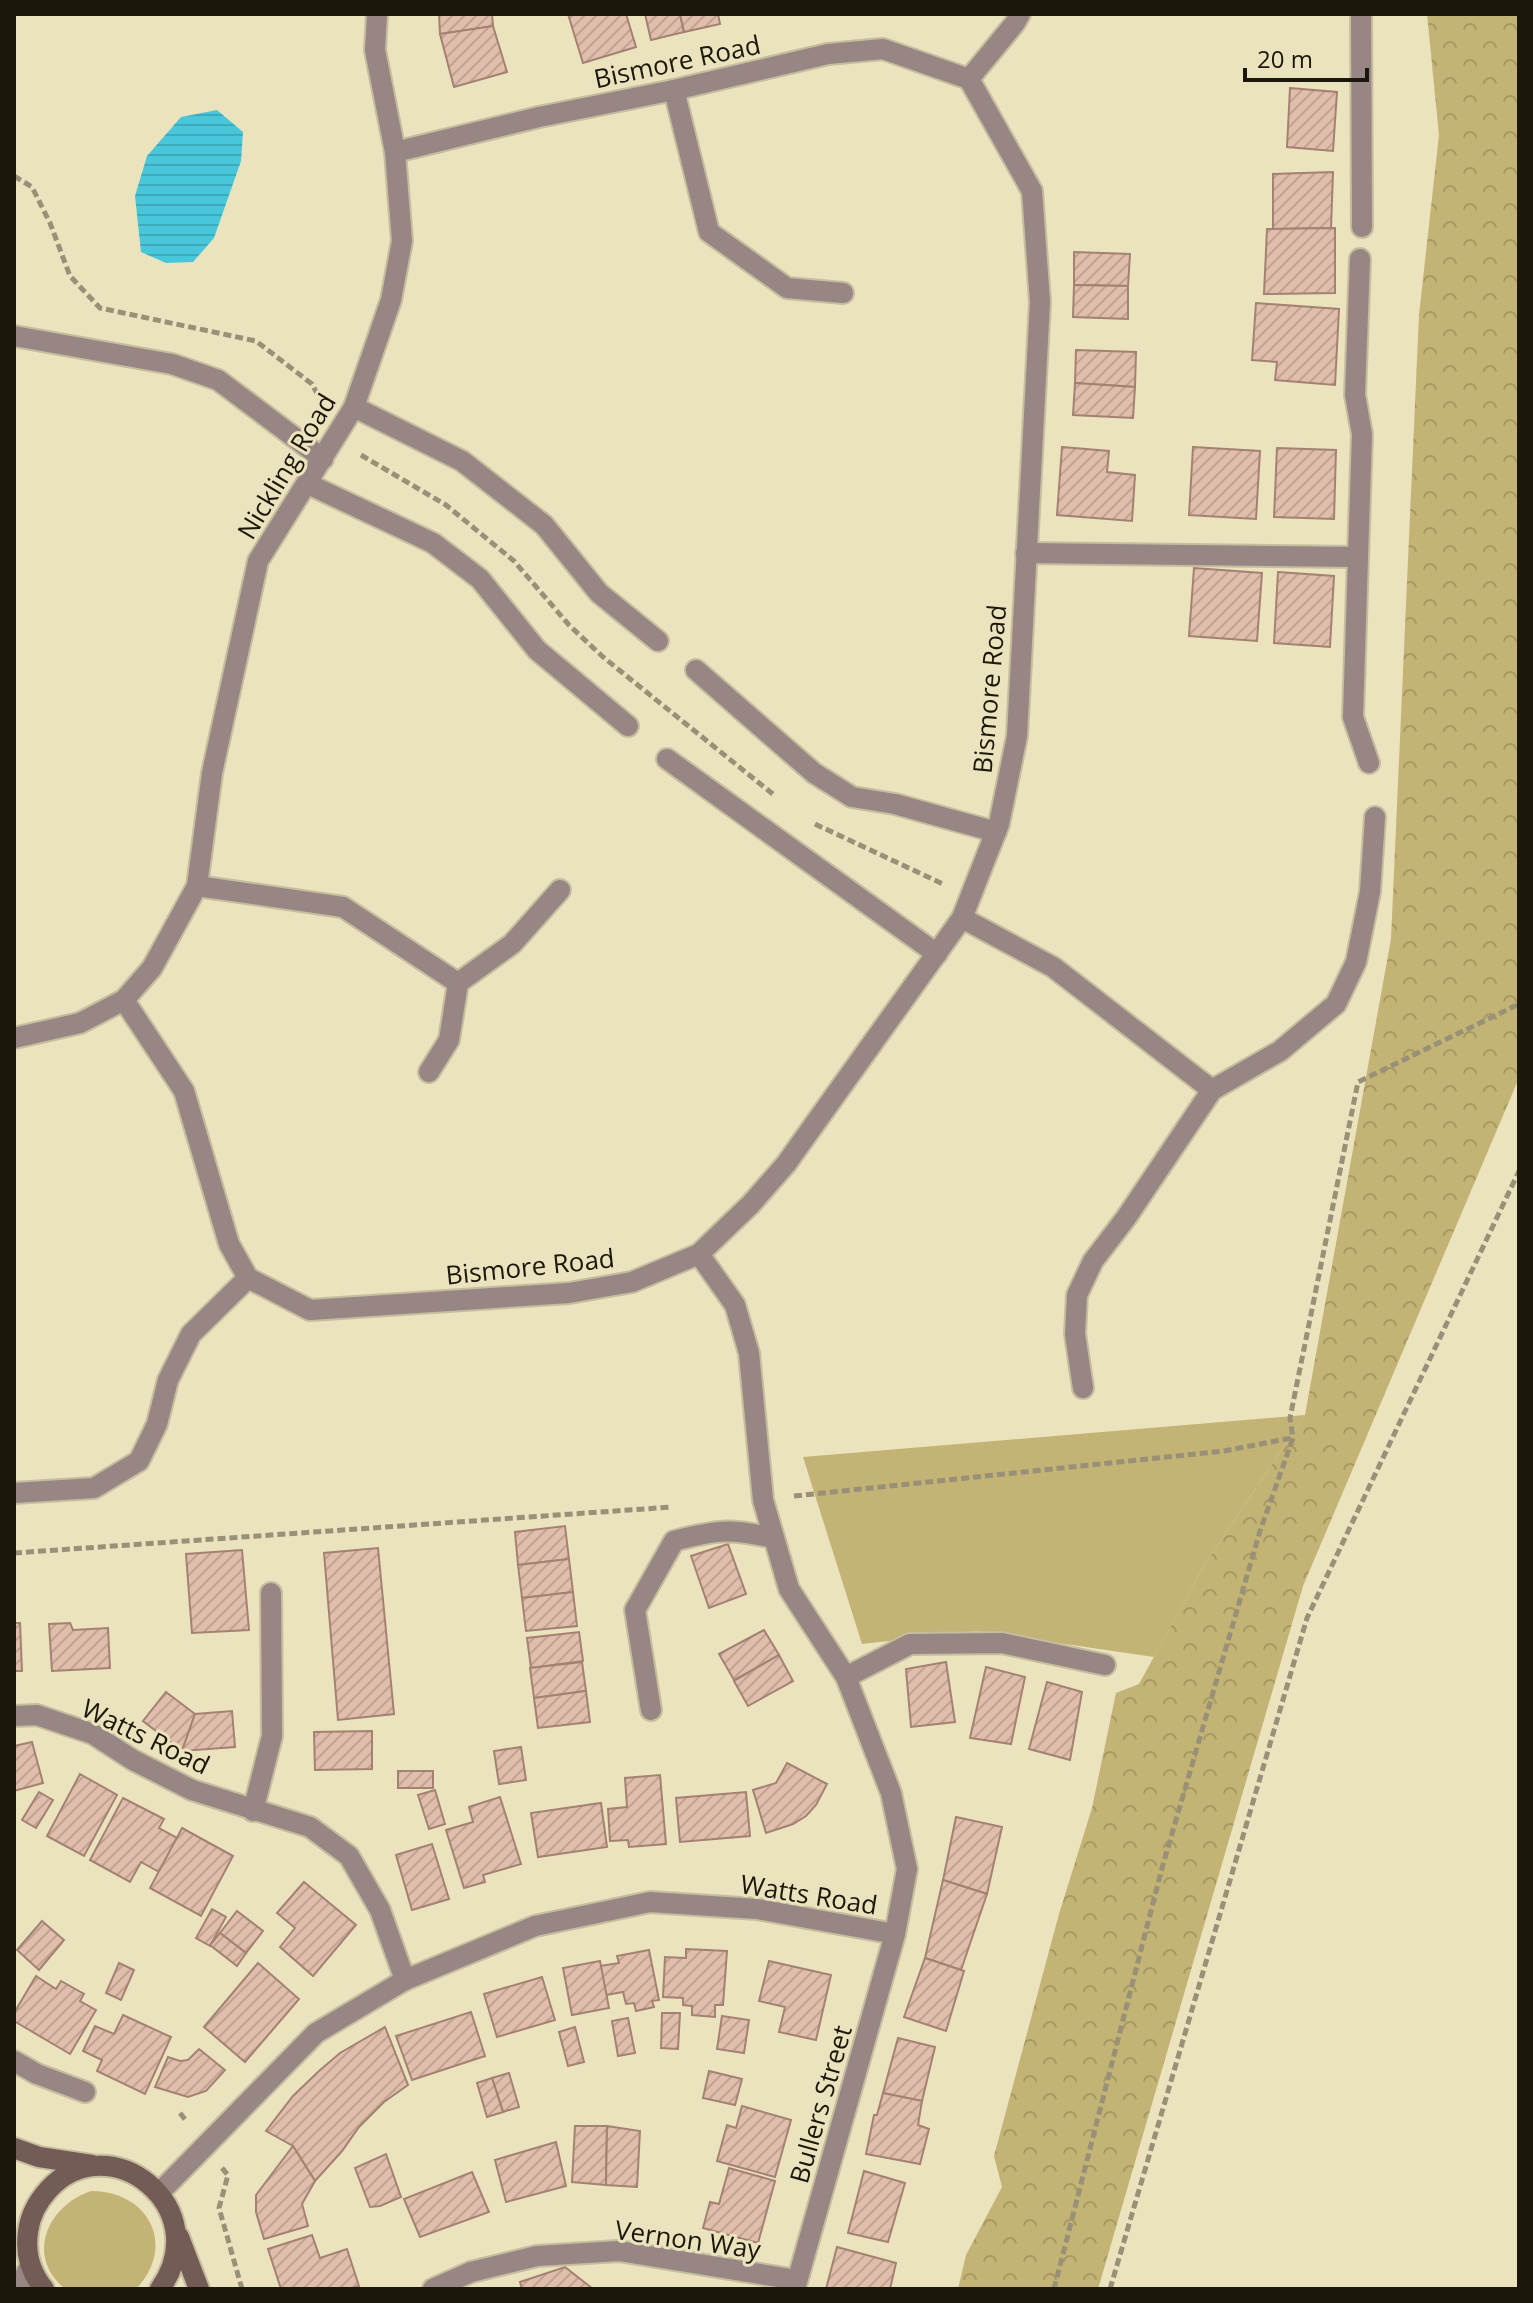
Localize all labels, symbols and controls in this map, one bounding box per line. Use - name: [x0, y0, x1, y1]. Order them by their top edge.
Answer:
- street label: Bismore Road: [590, 26, 764, 96]
- scale bar: [1245, 32, 1367, 82]
- text: 20 m: [1257, 42, 1313, 75]
- street label: Nickling Road: [228, 386, 344, 546]
- street label: Bismore Road: [964, 603, 1014, 775]
- street label: Bismore Road: [444, 1239, 616, 1293]
- street label: Watts Road: [76, 1690, 216, 1782]
- street label: Watts Road: [738, 1865, 880, 1923]
- street label: Bullers Street: [780, 2021, 860, 2187]
- street label: Vernon Way: [613, 2211, 764, 2267]

